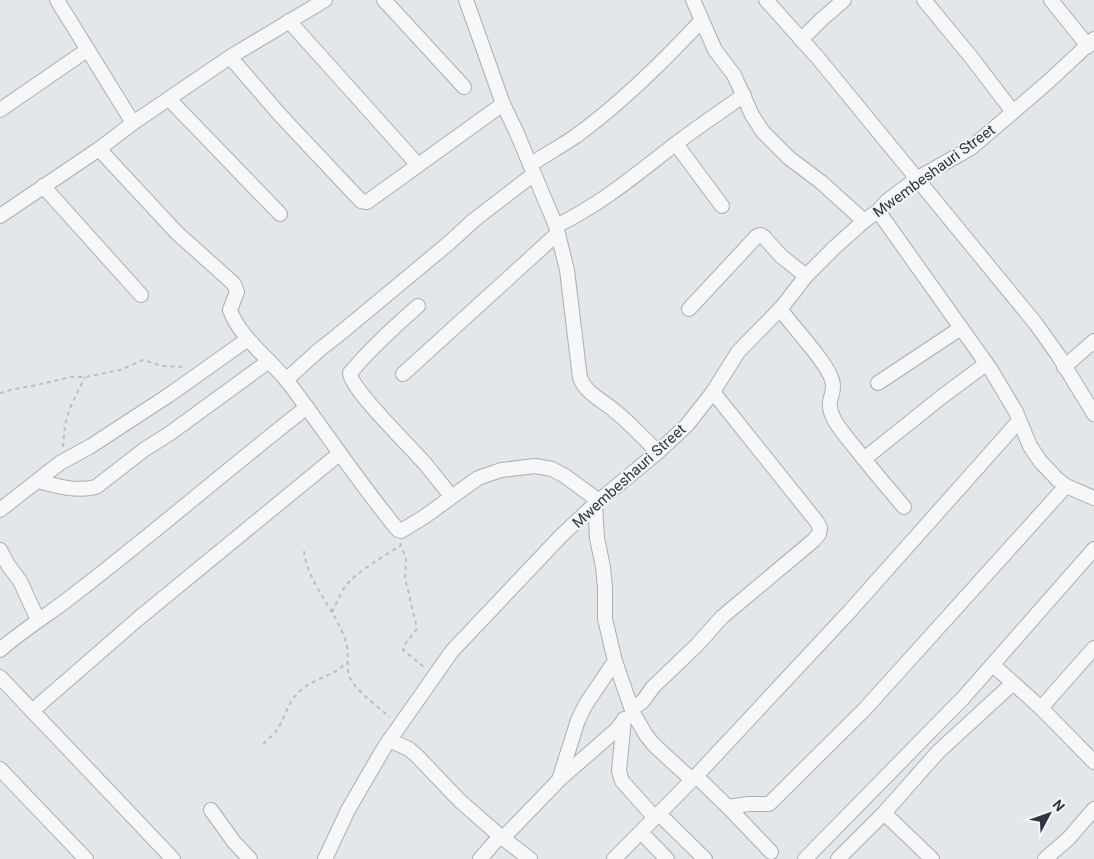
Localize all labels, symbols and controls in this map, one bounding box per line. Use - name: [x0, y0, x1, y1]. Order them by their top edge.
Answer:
- street label: Mwembeshauri Street: [870, 121, 999, 221]
- street label: Mwembeshauri Street: [569, 420, 689, 532]
- north arrow: [1024, 789, 1074, 839]
- text: N: [1050, 796, 1068, 814]

